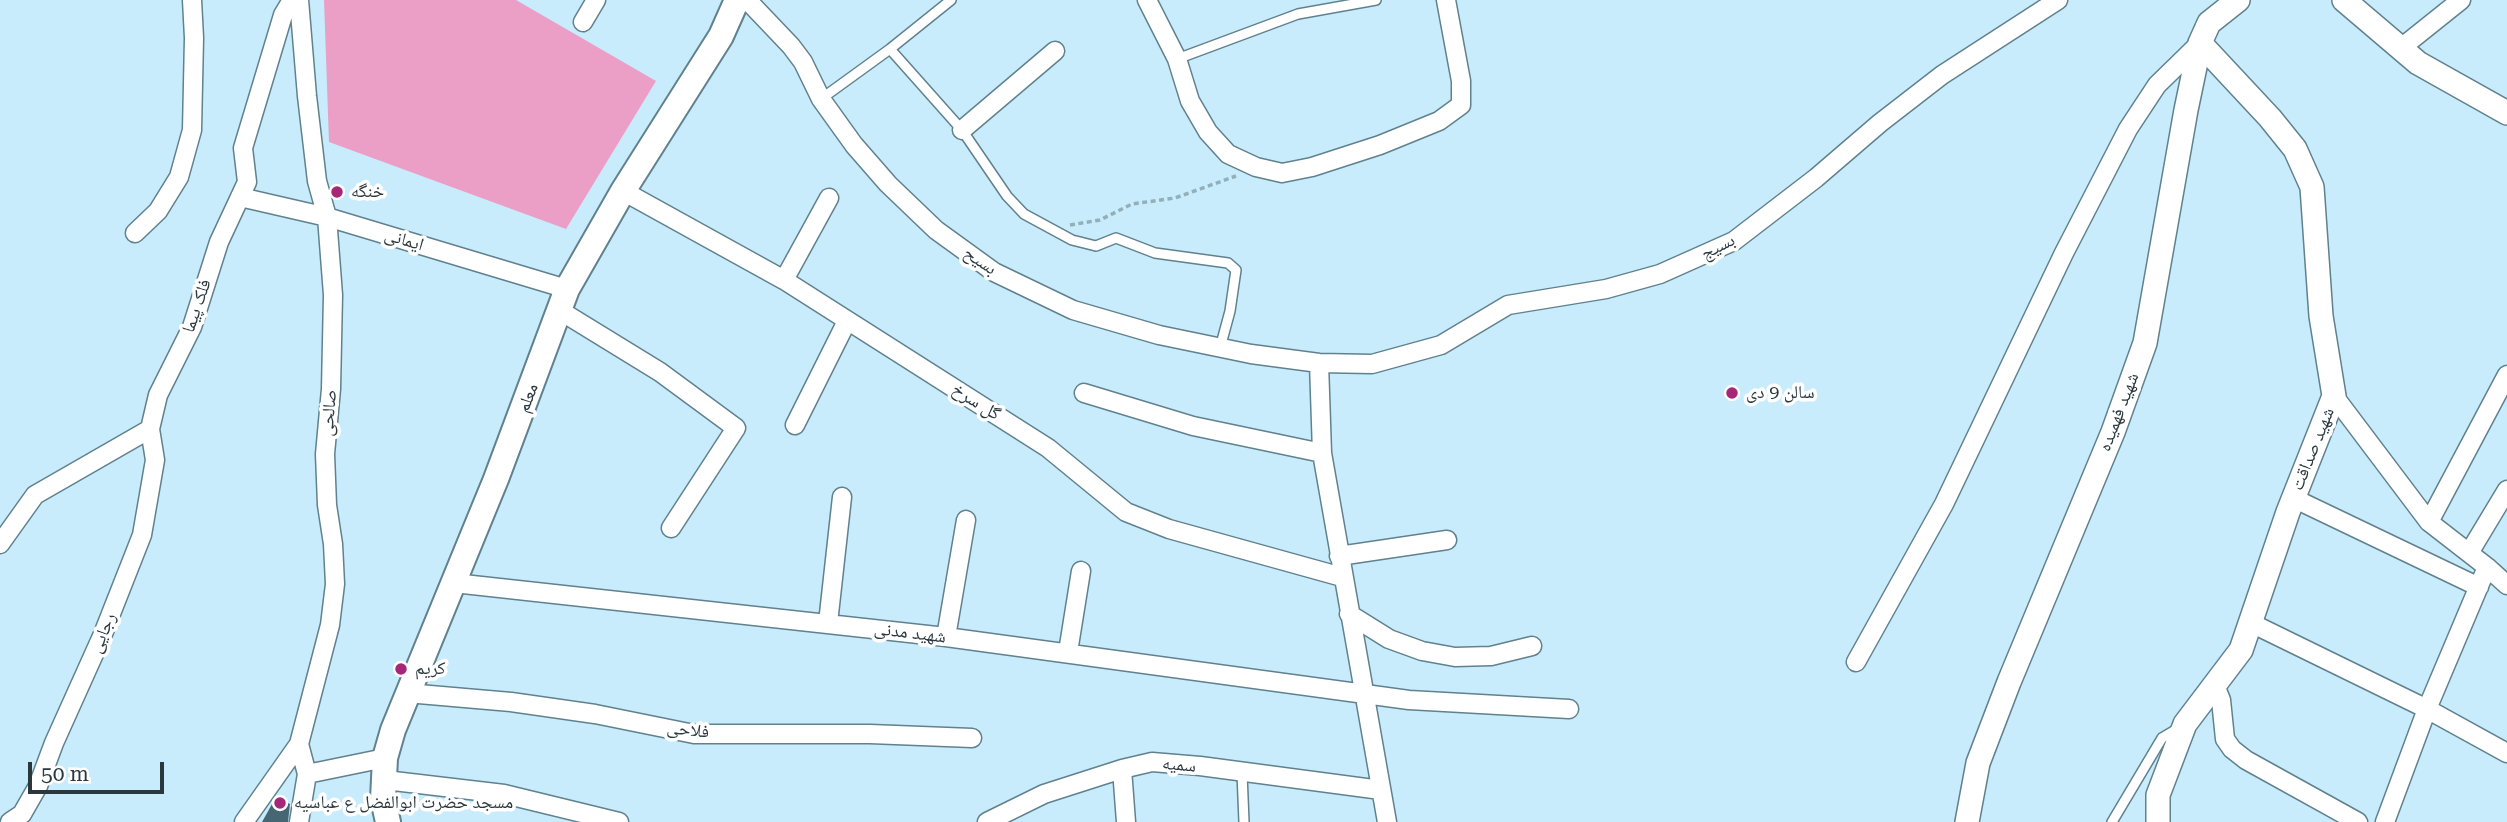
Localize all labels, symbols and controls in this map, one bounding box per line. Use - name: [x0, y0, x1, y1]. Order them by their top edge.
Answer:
- place label: خنگه: [351, 181, 384, 203]
- marker: خنگه: [329, 184, 345, 200]
- street label: ایمانی: [382, 224, 426, 256]
- street label: بسیج: [1697, 229, 1739, 265]
- street label: بسیح: [959, 242, 1001, 280]
- street label: فلک پیما: [178, 276, 216, 336]
- street label: شهید فهمیده: [2094, 370, 2144, 454]
- street label: گل سرخ: [948, 379, 1004, 425]
- street label: معلم: [513, 380, 543, 416]
- place label: سالن 9 دی: [1746, 382, 1815, 404]
- marker: سالن 9 دی: [1724, 385, 1740, 401]
- street label: صالحی: [316, 389, 342, 437]
- street label: شهید صداقت: [2287, 404, 2339, 494]
- street label: رجایی: [85, 610, 121, 656]
- street label: شهید مدنی: [873, 618, 947, 648]
- place label: کریم: [415, 658, 445, 680]
- marker: کریم: [393, 661, 409, 677]
- street label: فلاحی: [666, 717, 710, 743]
- scale bar: [32, 748, 168, 792]
- street label: سمیه: [1161, 753, 1197, 777]
- text: 50 m: [41, 762, 89, 786]
- place label: مسجد حضرت ابوالفضل ع عباسیه: [294, 792, 513, 814]
- marker: مسجد حضرت ابوالفضل ع عباسیه: [272, 795, 288, 811]

